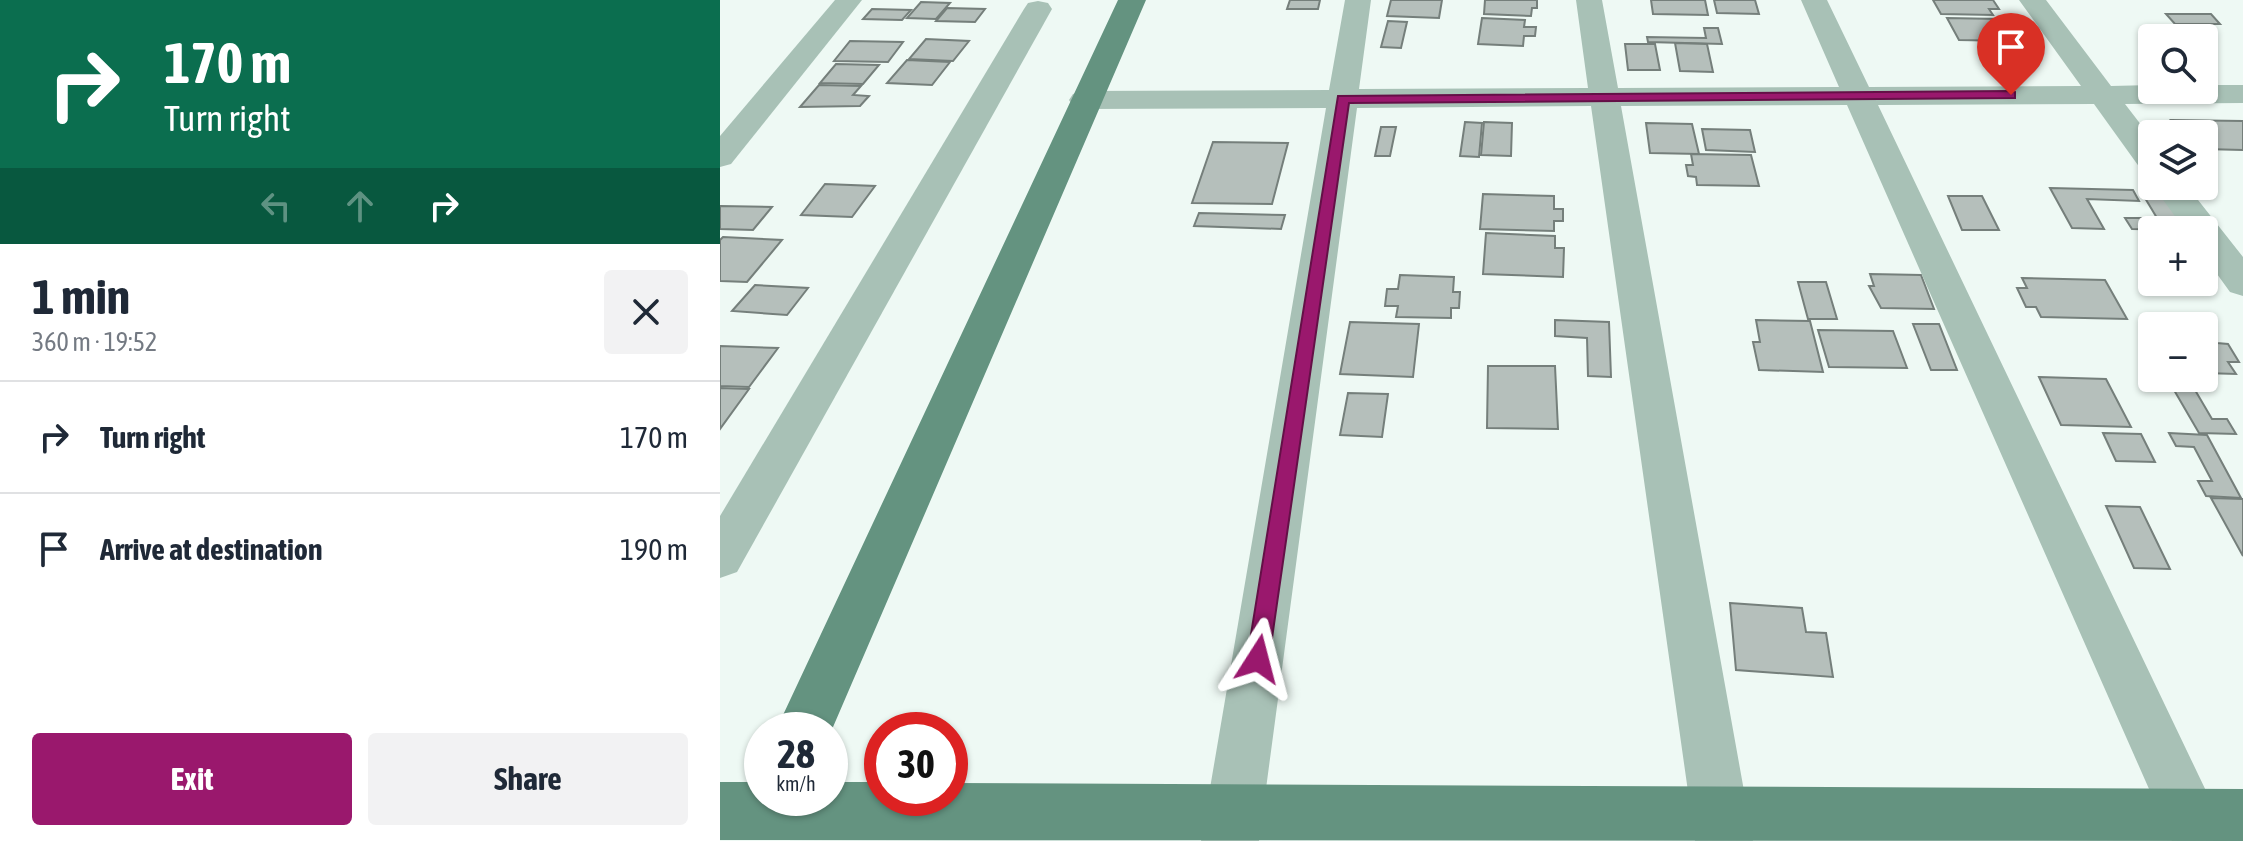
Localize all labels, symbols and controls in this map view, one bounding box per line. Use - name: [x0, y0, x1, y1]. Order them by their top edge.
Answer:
- pin: [1977, 13, 2045, 95]
- map controls: [2138, 24, 2218, 392]
- button: search: [2138, 24, 2218, 104]
- icon: arrive: [1989, 25, 2033, 69]
- text: 170 m: [164, 31, 291, 95]
- icon: right: [32, 32, 136, 136]
- text: Turn right: [164, 97, 291, 139]
- button: layers: [2138, 120, 2218, 200]
- icon: left: [254, 184, 298, 228]
- icon: ahead: [338, 184, 382, 228]
- icon: right: [422, 184, 466, 228]
- button: +: [2138, 216, 2218, 296]
- text: 1 min: [32, 269, 130, 324]
- button: close: [604, 270, 688, 354]
- button: −: [2138, 312, 2218, 392]
- text: 360 m · 19:52: [32, 327, 157, 357]
- icon: right: [32, 415, 76, 459]
- text: Turn right: [100, 420, 206, 454]
- text: 170 m: [620, 420, 688, 454]
- icon: arrive: [32, 527, 76, 571]
- text: Arrive at destination: [100, 532, 322, 566]
- text: 190 m: [620, 532, 688, 566]
- position arrow: [1216, 617, 1300, 701]
- speed limit sign: 30: [864, 712, 968, 816]
- text: 28: [777, 731, 815, 776]
- button: Exit: [32, 733, 352, 825]
- button: Share: [368, 733, 688, 825]
- text: km/h: [776, 772, 816, 795]

